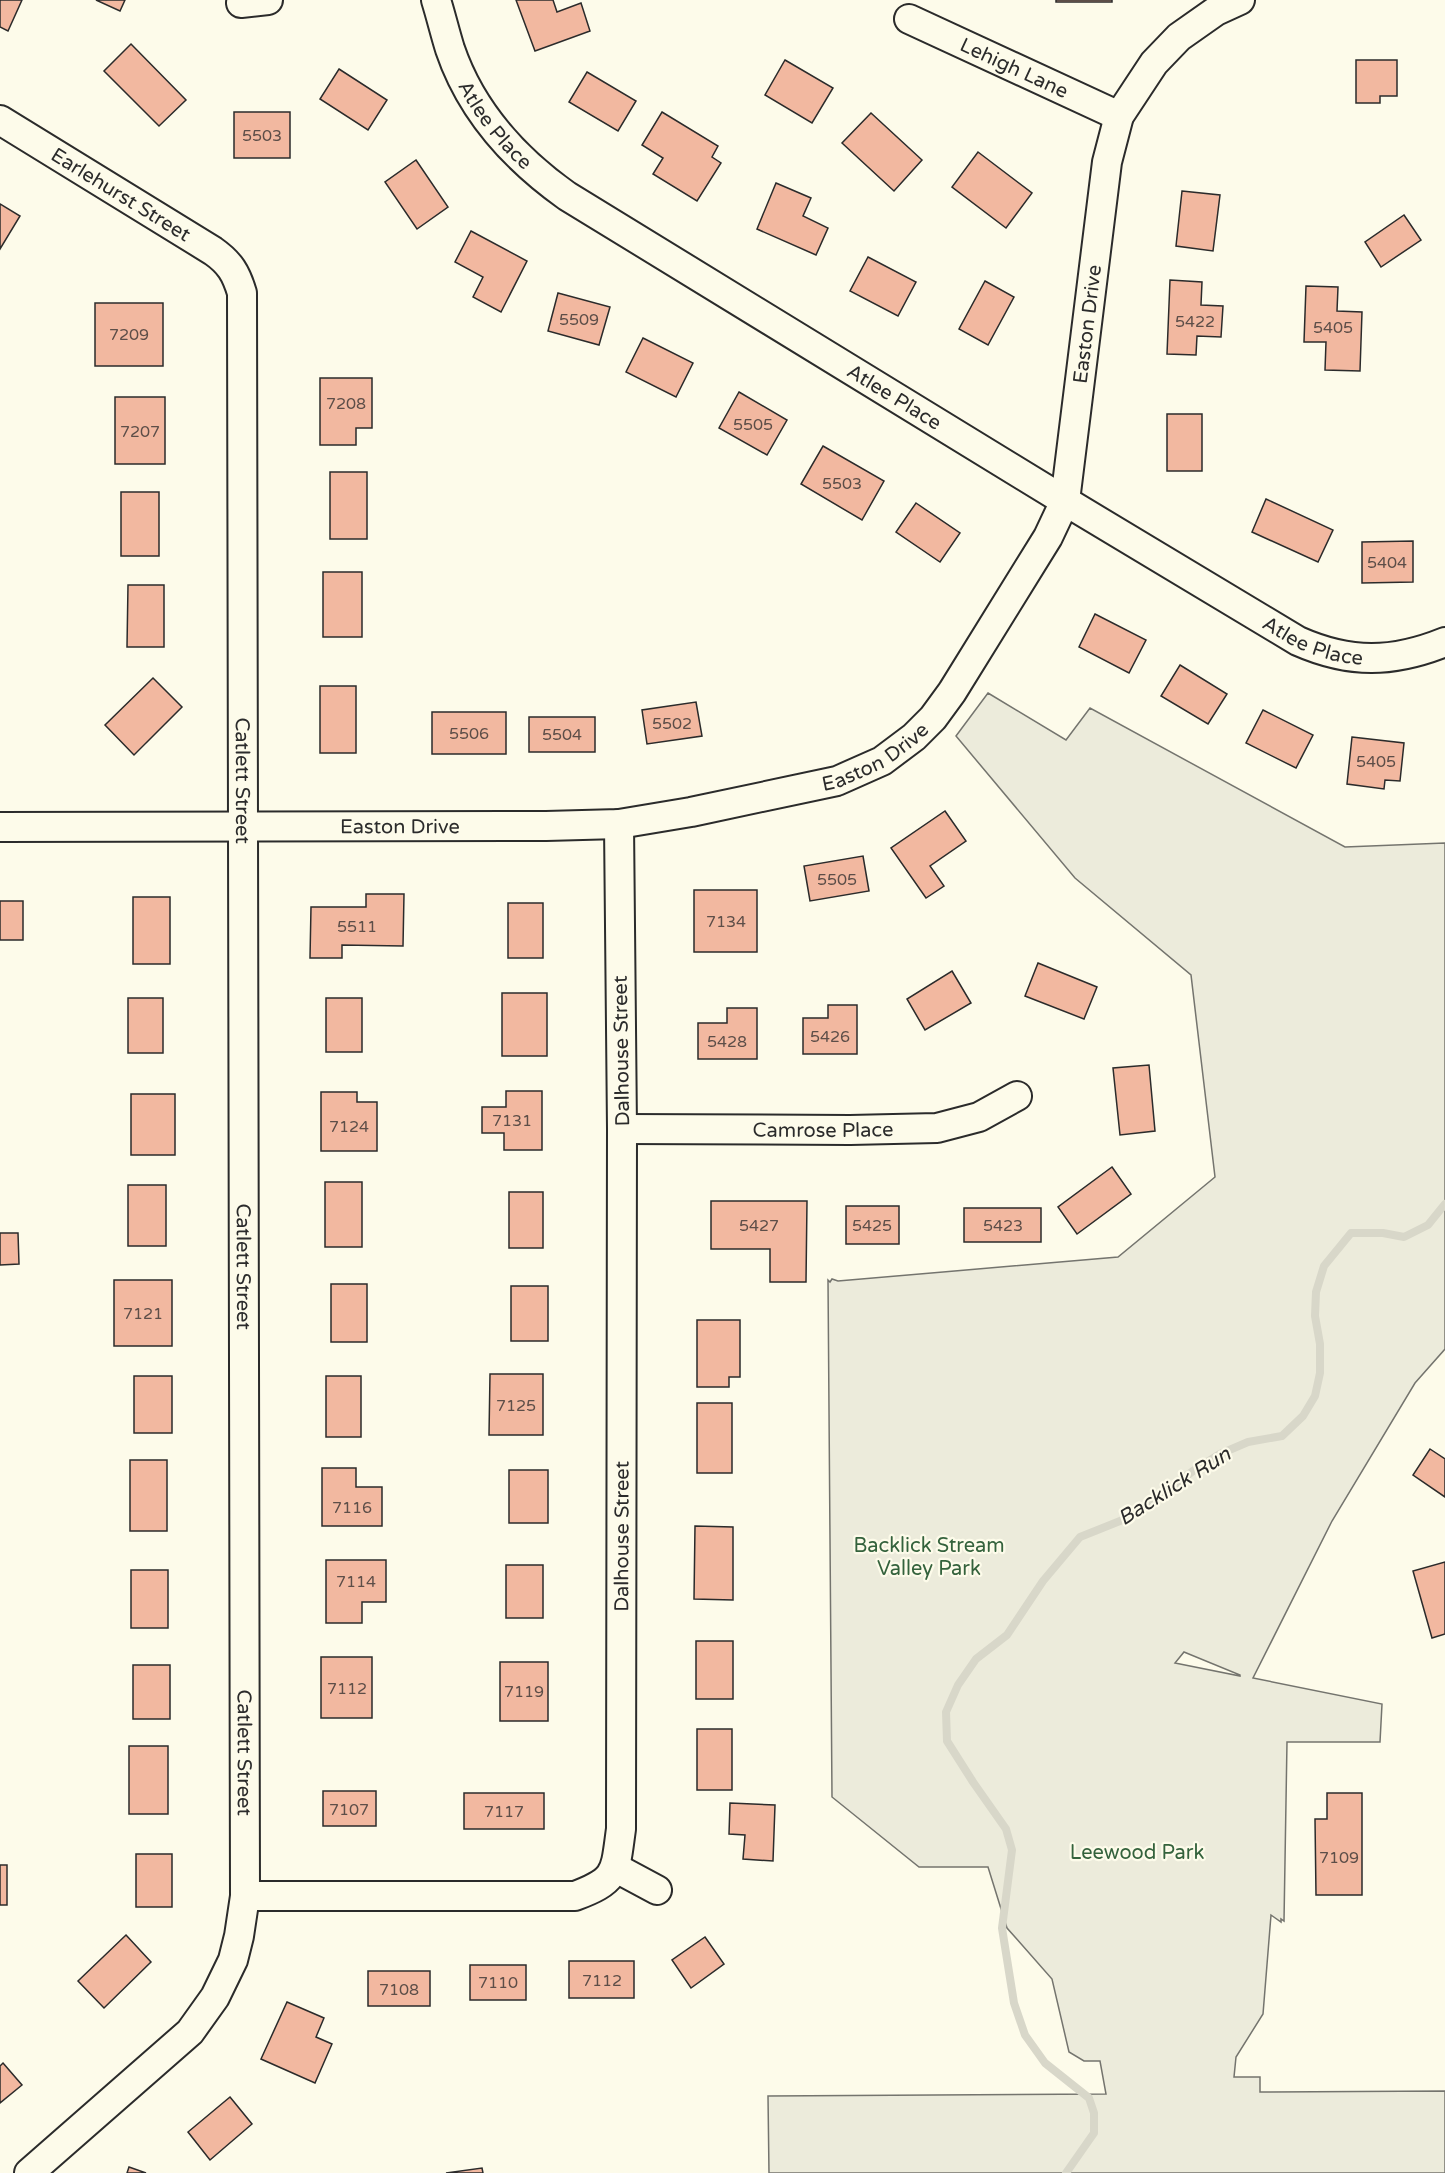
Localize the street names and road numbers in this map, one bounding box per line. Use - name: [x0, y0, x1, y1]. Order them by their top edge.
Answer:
- street label: Lehigh Lane: [956, 33, 1072, 104]
- street label: Atlee Place: [452, 77, 537, 175]
- street label: Earlehurst Street: [46, 143, 195, 247]
- street label: Easton Drive: [1069, 263, 1107, 385]
- street label: Atlee Place: [842, 359, 946, 435]
- street label: Atlee Place: [1258, 611, 1364, 671]
- street label: Catlett Street: [230, 717, 254, 844]
- street label: Easton Drive: [820, 718, 934, 797]
- street label: Easton Drive: [340, 815, 460, 839]
- street label: Dalhouse Street: [609, 975, 635, 1127]
- street label: Camrose Place: [753, 1118, 894, 1143]
- street label: Catlett Street: [231, 1203, 255, 1330]
- street label: Dalhouse Street: [610, 1460, 635, 1612]
- street label: Catlett Street: [232, 1689, 256, 1816]

